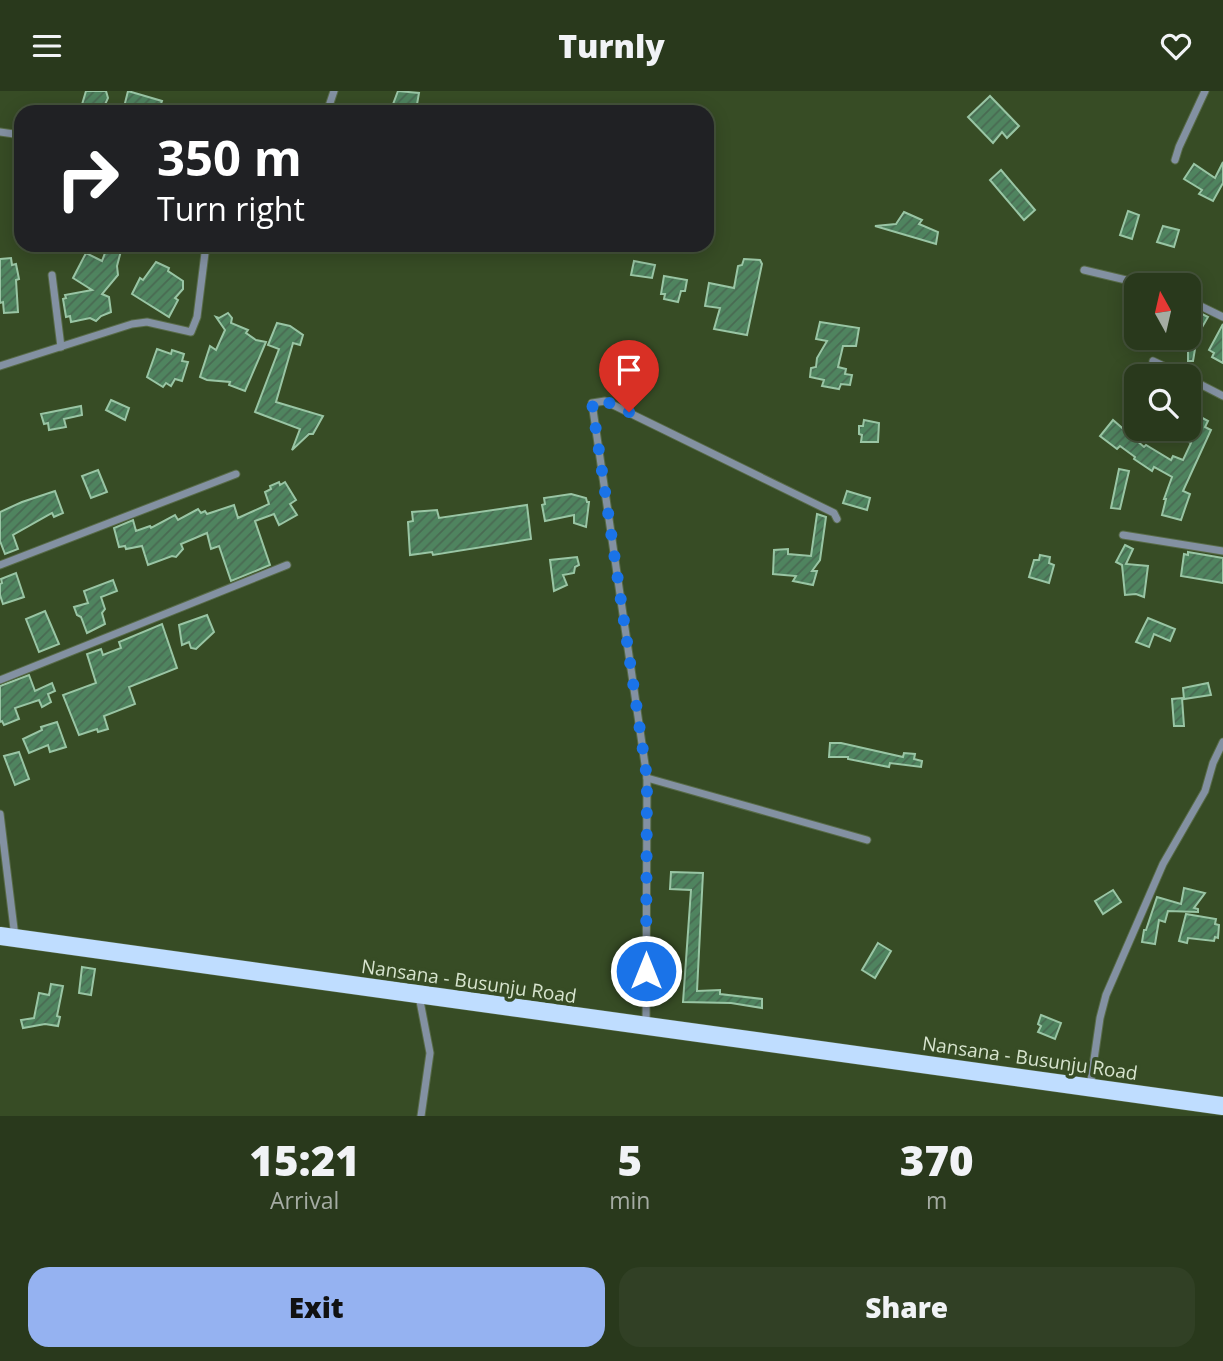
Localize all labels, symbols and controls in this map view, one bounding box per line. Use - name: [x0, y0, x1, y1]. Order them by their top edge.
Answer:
- text: Turnly: [558, 24, 665, 67]
- icon: menu: [28, 27, 66, 65]
- icon: heart: [1157, 27, 1195, 65]
- text: 350 m: [157, 124, 302, 190]
- icon: right: [42, 133, 133, 224]
- text: Turn right: [157, 187, 305, 230]
- north arrow: [1124, 273, 1200, 350]
- map controls: [1124, 273, 1201, 441]
- pin: [599, 340, 659, 412]
- icon: arrive: [610, 351, 648, 389]
- button: search: [1124, 364, 1201, 441]
- position arrow: [609, 934, 683, 1008]
- street label: Nansana - Busunju Road: [360, 953, 578, 1009]
- street label: Nansana - Busunju Road: [921, 1030, 1139, 1086]
- text: 15:21: [249, 1131, 360, 1188]
- text: 5: [618, 1131, 642, 1188]
- text: 370: [900, 1131, 974, 1188]
- text: Arrival: [270, 1184, 339, 1216]
- text: min: [609, 1184, 650, 1216]
- text: m: [926, 1184, 947, 1216]
- button: Exit: [28, 1267, 605, 1347]
- button: Share: [619, 1267, 1195, 1347]

